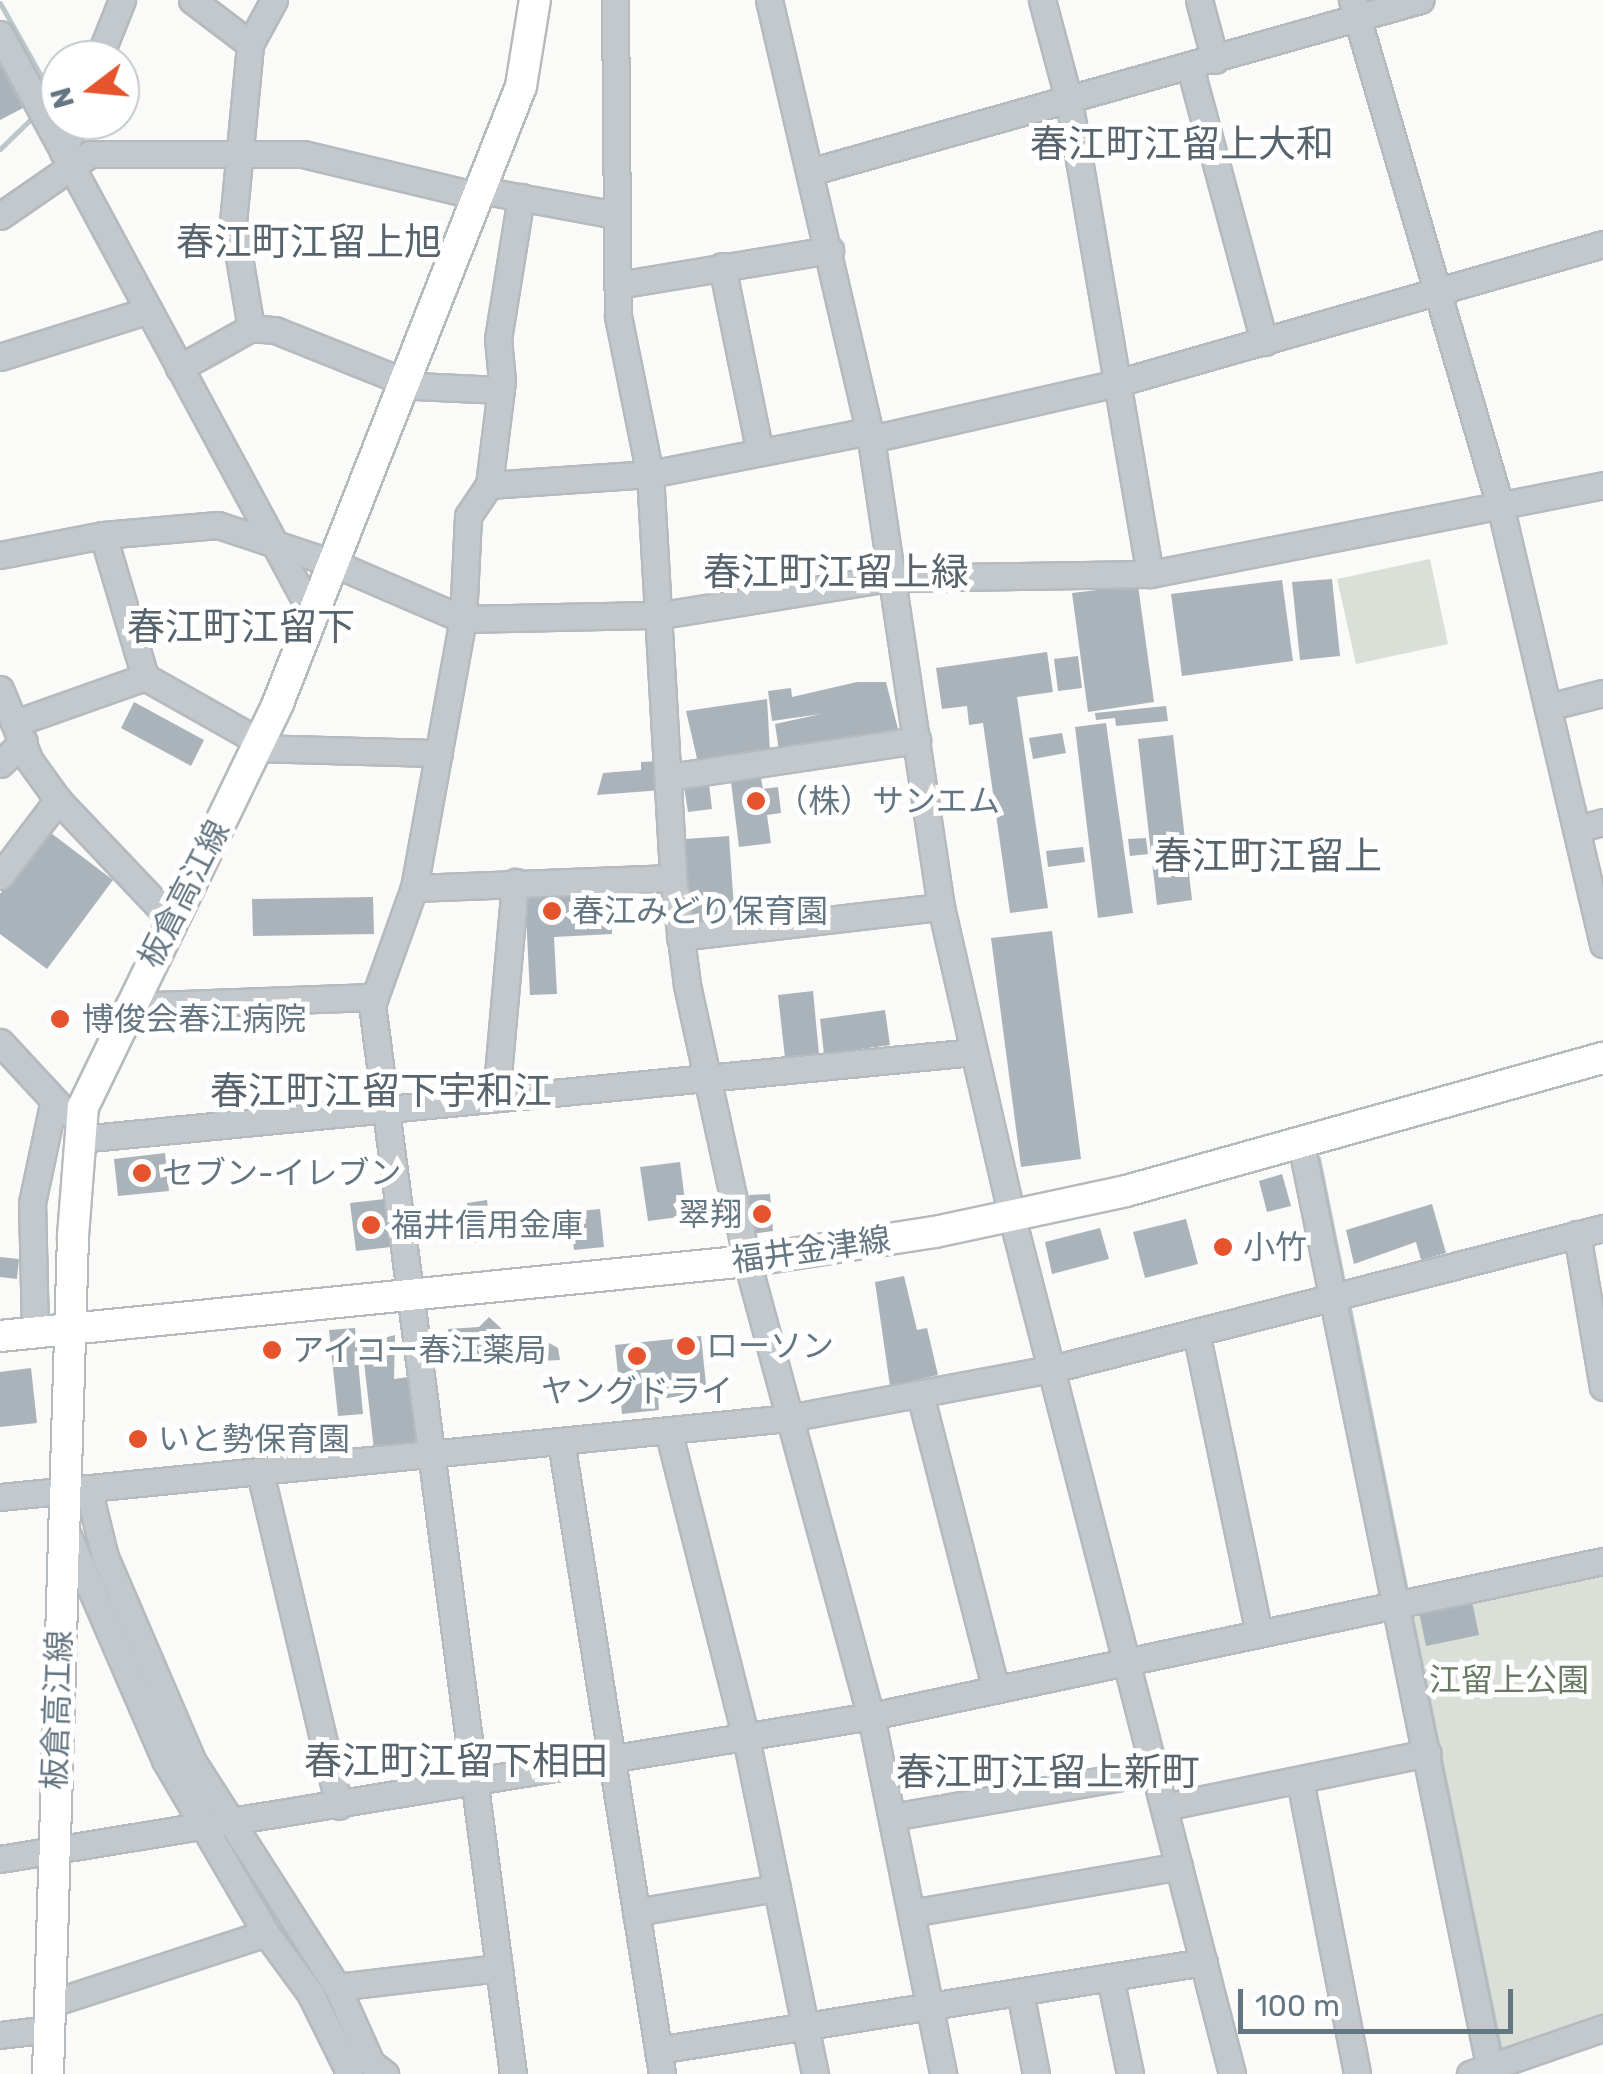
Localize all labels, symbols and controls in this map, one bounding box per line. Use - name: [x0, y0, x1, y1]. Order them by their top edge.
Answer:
- north arrow: [40, 40, 140, 140]
- text: N: [44, 84, 81, 112]
- district label: 春江町江留上大和: [1030, 122, 1334, 168]
- district label: 春江町江留上旭: [176, 220, 442, 266]
- district label: 春江町江留上緑: [703, 550, 969, 596]
- district label: 春江町江留下: [127, 605, 355, 651]
- place label: （株）サンエム: [776, 782, 1000, 820]
- marker: （株）サンエム: [745, 790, 767, 812]
- street label: 板倉高江線: [131, 814, 237, 974]
- district label: 春江町江留上: [1154, 834, 1382, 880]
- place label: 春江みどり保育園: [572, 892, 828, 930]
- marker: 春江みどり保育園: [541, 900, 563, 922]
- place label: 博俊会春江病院: [82, 1000, 306, 1038]
- marker: 博俊会春江病院: [47, 1006, 73, 1032]
- district label: 春江町江留下宇和江: [210, 1069, 552, 1115]
- place label: セブン-イレブン: [162, 1154, 401, 1192]
- marker: セブン-イレブン: [131, 1162, 153, 1184]
- place label: 翠翔: [678, 1195, 742, 1233]
- marker: 翠翔: [751, 1203, 773, 1225]
- place label: 福井信用金庫: [391, 1206, 583, 1244]
- marker: 福井信用金庫: [360, 1214, 382, 1236]
- street label: 福井金津線: [729, 1220, 893, 1280]
- place label: 小竹: [1243, 1228, 1307, 1266]
- marker: 小竹: [1212, 1236, 1234, 1258]
- place label: ローソン: [706, 1327, 834, 1365]
- place label: アイコー春江薬局: [292, 1331, 548, 1369]
- marker: ローソン: [675, 1335, 697, 1357]
- marker: アイコー春江薬局: [261, 1339, 283, 1361]
- marker: ヤングドライ: [626, 1345, 648, 1367]
- place label: ヤングドライ: [541, 1372, 733, 1410]
- place label: いと勢保育園: [158, 1420, 350, 1458]
- marker: いと勢保育園: [127, 1428, 149, 1450]
- street label: 板倉高江線: [35, 1629, 79, 1791]
- park label: 江留上公園: [1429, 1661, 1589, 1699]
- district label: 春江町江留下相田: [304, 1739, 608, 1785]
- district label: 春江町江留上新町: [896, 1750, 1200, 1796]
- scale bar: [1243, 1969, 1518, 2031]
- text: 100 m: [1255, 1988, 1340, 2024]

